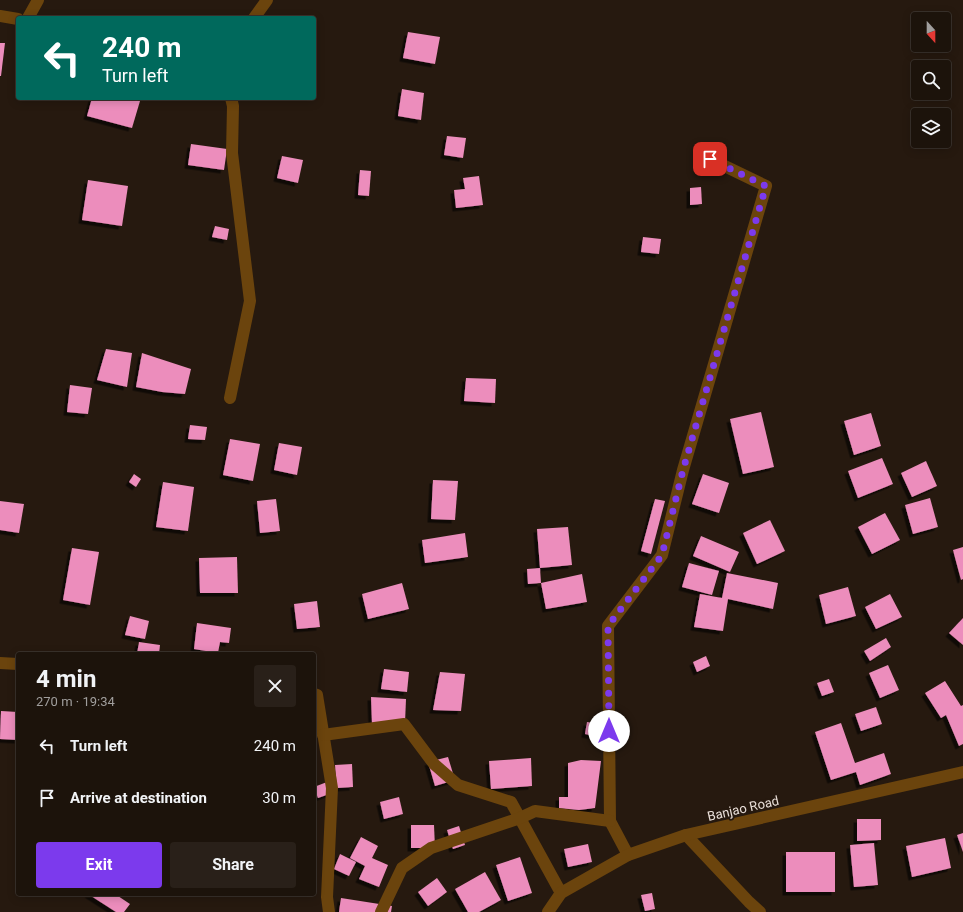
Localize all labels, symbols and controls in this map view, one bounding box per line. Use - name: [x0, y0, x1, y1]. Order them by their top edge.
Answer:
- north arrow: [911, 12, 951, 52]
- map controls: [911, 12, 951, 148]
- text: 240 m: [102, 31, 181, 64]
- icon: left: [36, 32, 88, 84]
- button: search: [911, 60, 951, 100]
- text: Turn left: [102, 65, 168, 86]
- button: layers: [911, 108, 951, 148]
- pin: [693, 142, 727, 176]
- icon: arrive: [699, 148, 721, 170]
- text: 4 min: [36, 665, 96, 693]
- button: close: [254, 665, 296, 707]
- text: 270 m · 19:34: [36, 694, 115, 709]
- position arrow: [588, 710, 630, 752]
- icon: left: [36, 735, 58, 757]
- text: Turn left: [70, 737, 127, 755]
- text: 240 m: [254, 737, 296, 755]
- icon: arrive: [36, 787, 58, 809]
- text: Arrive at destination: [70, 789, 207, 807]
- text: 30 m: [262, 789, 296, 807]
- street label: Banjao Road: [706, 793, 780, 824]
- button: Exit: [36, 842, 162, 888]
- button: Share: [170, 842, 296, 888]

